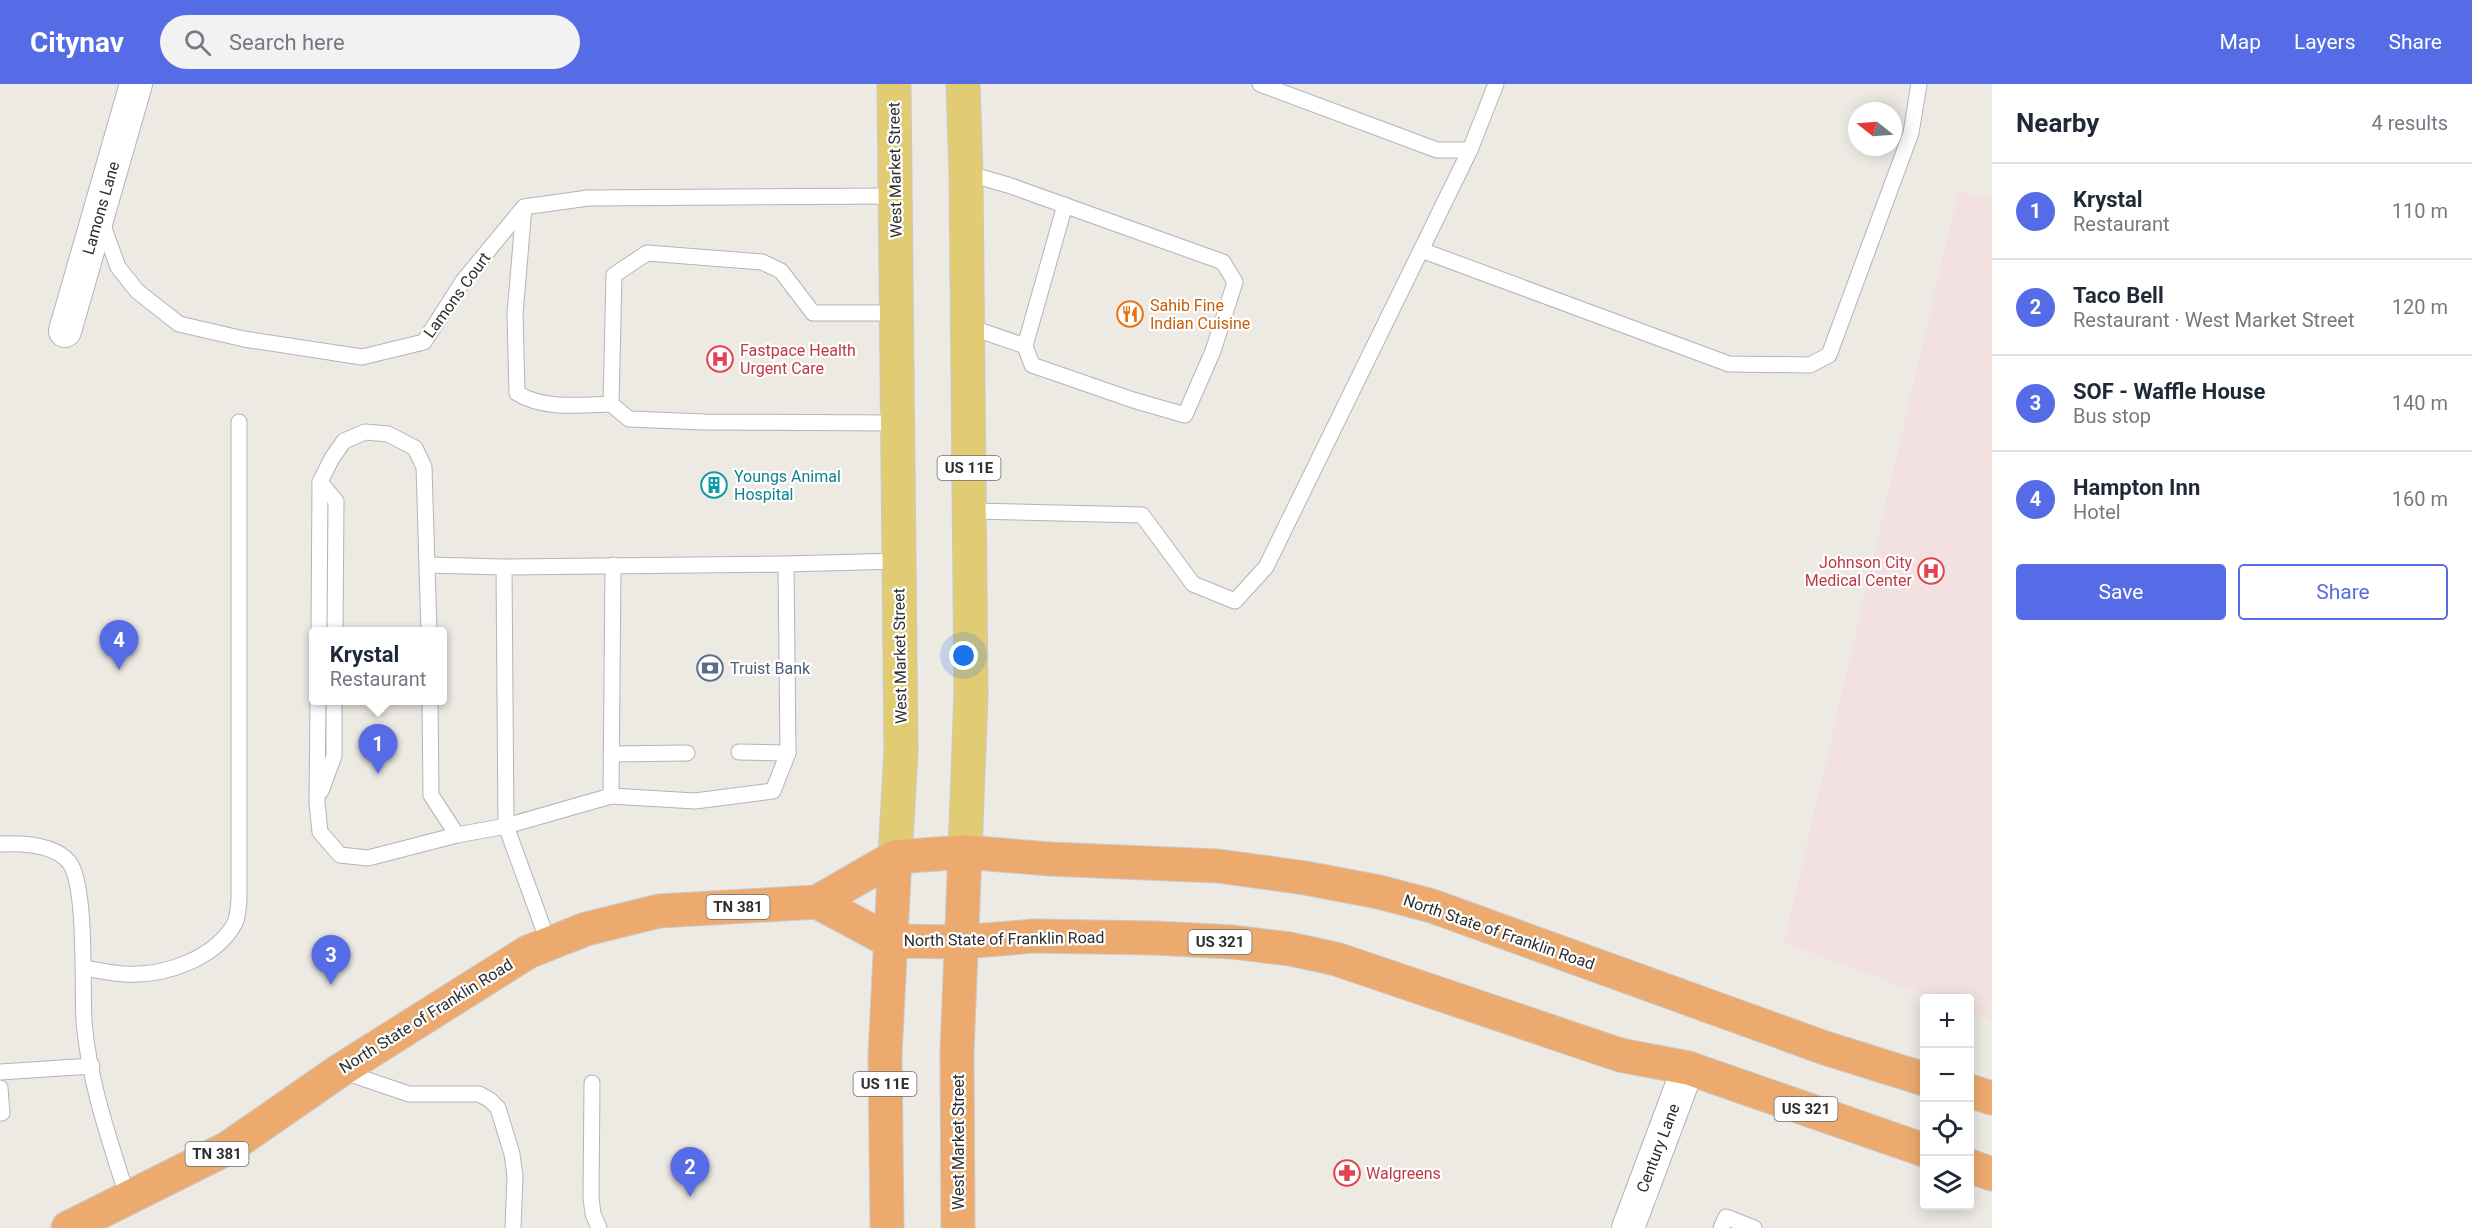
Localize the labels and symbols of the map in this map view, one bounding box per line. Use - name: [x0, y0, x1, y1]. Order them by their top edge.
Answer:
- street label: West Market Street: [884, 102, 906, 238]
- north arrow: [1848, 102, 1902, 156]
- street label: Lamons Lane: [79, 159, 123, 257]
- street label: Lamons Court: [420, 249, 494, 341]
- place label: Sahib Fine Indian Cuisine: [1150, 296, 1250, 333]
- restaurant icon: Sahib Fine Indian Cuisine: [1115, 299, 1145, 329]
- place label: Fastpace Health Urgent Care: [740, 341, 856, 378]
- hospital icon: Fastpace Health Urgent Care: [705, 344, 735, 374]
- road number: US 11E: [938, 456, 1000, 480]
- place label: Youngs Animal Hospital: [734, 467, 841, 504]
- building icon: Youngs Animal Hospital: [699, 470, 729, 500]
- place label: Johnson City Medical Center: [1805, 553, 1913, 590]
- hospital icon: Johnson City Medical Center: [1916, 556, 1946, 586]
- street label: West Market Street: [889, 588, 911, 724]
- pin: 4: [100, 620, 138, 670]
- your location: [949, 641, 978, 670]
- bank icon: Truist Bank: [695, 653, 725, 683]
- place label: Truist Bank: [730, 659, 811, 678]
- pin: 1: [358, 724, 398, 774]
- street label: North State of Franklin Road: [1401, 890, 1597, 974]
- road number: TN 381: [706, 895, 770, 919]
- street label: North State of Franklin Road: [903, 928, 1105, 950]
- road number: US 321: [1188, 930, 1252, 954]
- pin: 3: [312, 936, 350, 985]
- street label: North State of Franklin Road: [336, 955, 516, 1077]
- road number: US 11E: [854, 1072, 916, 1096]
- street label: West Market Street: [949, 1074, 968, 1210]
- road number: US 321: [1774, 1097, 1838, 1121]
- street label: Century Lane: [1632, 1101, 1684, 1195]
- road number: TN 381: [186, 1142, 248, 1166]
- pin: 2: [670, 1148, 710, 1197]
- pharmacy icon: Walgreens: [1332, 1158, 1362, 1188]
- place label: Walgreens: [1366, 1164, 1441, 1183]

